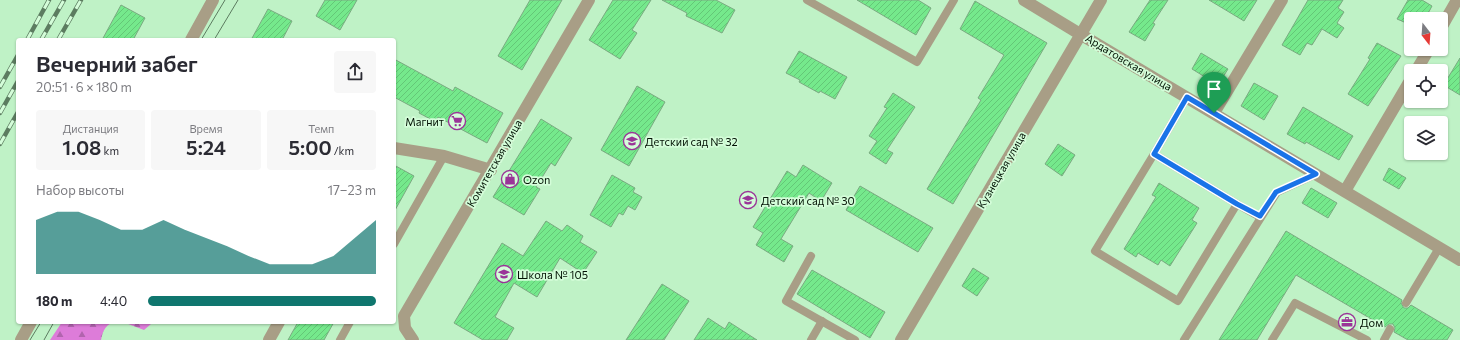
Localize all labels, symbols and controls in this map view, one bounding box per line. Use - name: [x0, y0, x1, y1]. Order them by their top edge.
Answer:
- north arrow: [1404, 12, 1448, 56]
- map controls: [1404, 12, 1448, 160]
- street label: Ардатовская улица: [1083, 31, 1175, 93]
- text: Вечерний забег: [36, 50, 198, 77]
- button: share: [334, 51, 376, 93]
- button: locate: [1404, 64, 1448, 108]
- pin: [1197, 72, 1231, 113]
- icon: arrive: [1203, 78, 1225, 100]
- text: 20:51 · 6 × 180 m: [36, 79, 132, 95]
- supermarket icon: Магнит: [447, 111, 467, 131]
- place label: Магнит: [405, 115, 444, 128]
- button: layers: [1404, 116, 1448, 160]
- street label: Комитетская улица: [464, 117, 524, 209]
- text: Дистанция: [63, 122, 119, 135]
- text: Время: [190, 122, 222, 135]
- text: Темп: [308, 122, 334, 135]
- street label: Кузнецкая улица: [974, 129, 1028, 211]
- school or university icon: Детский сад № 32: [622, 131, 642, 151]
- text: 1.08: [62, 135, 101, 159]
- text: 5:24: [186, 135, 226, 159]
- text: 5:00: [288, 135, 332, 159]
- place label: Детский сад № 32: [645, 135, 738, 148]
- text: km: [101, 144, 119, 157]
- text: /km: [332, 144, 354, 157]
- shop icon: Ozon: [500, 169, 520, 189]
- place label: Ozon: [523, 173, 550, 186]
- text: Набор высоты: [36, 182, 124, 198]
- text: 17–23 m: [327, 182, 376, 198]
- school or university icon: Детский сад № 30: [738, 190, 758, 210]
- place label: Детский сад № 30: [761, 194, 855, 207]
- school or university icon: Школа № 105: [494, 264, 514, 284]
- place label: Школа № 105: [517, 268, 588, 281]
- text: 180 m: [36, 293, 72, 309]
- text: 4:40: [100, 293, 127, 309]
- office icon: Дом: [1337, 312, 1357, 332]
- place label: Дом: [1360, 316, 1383, 329]

